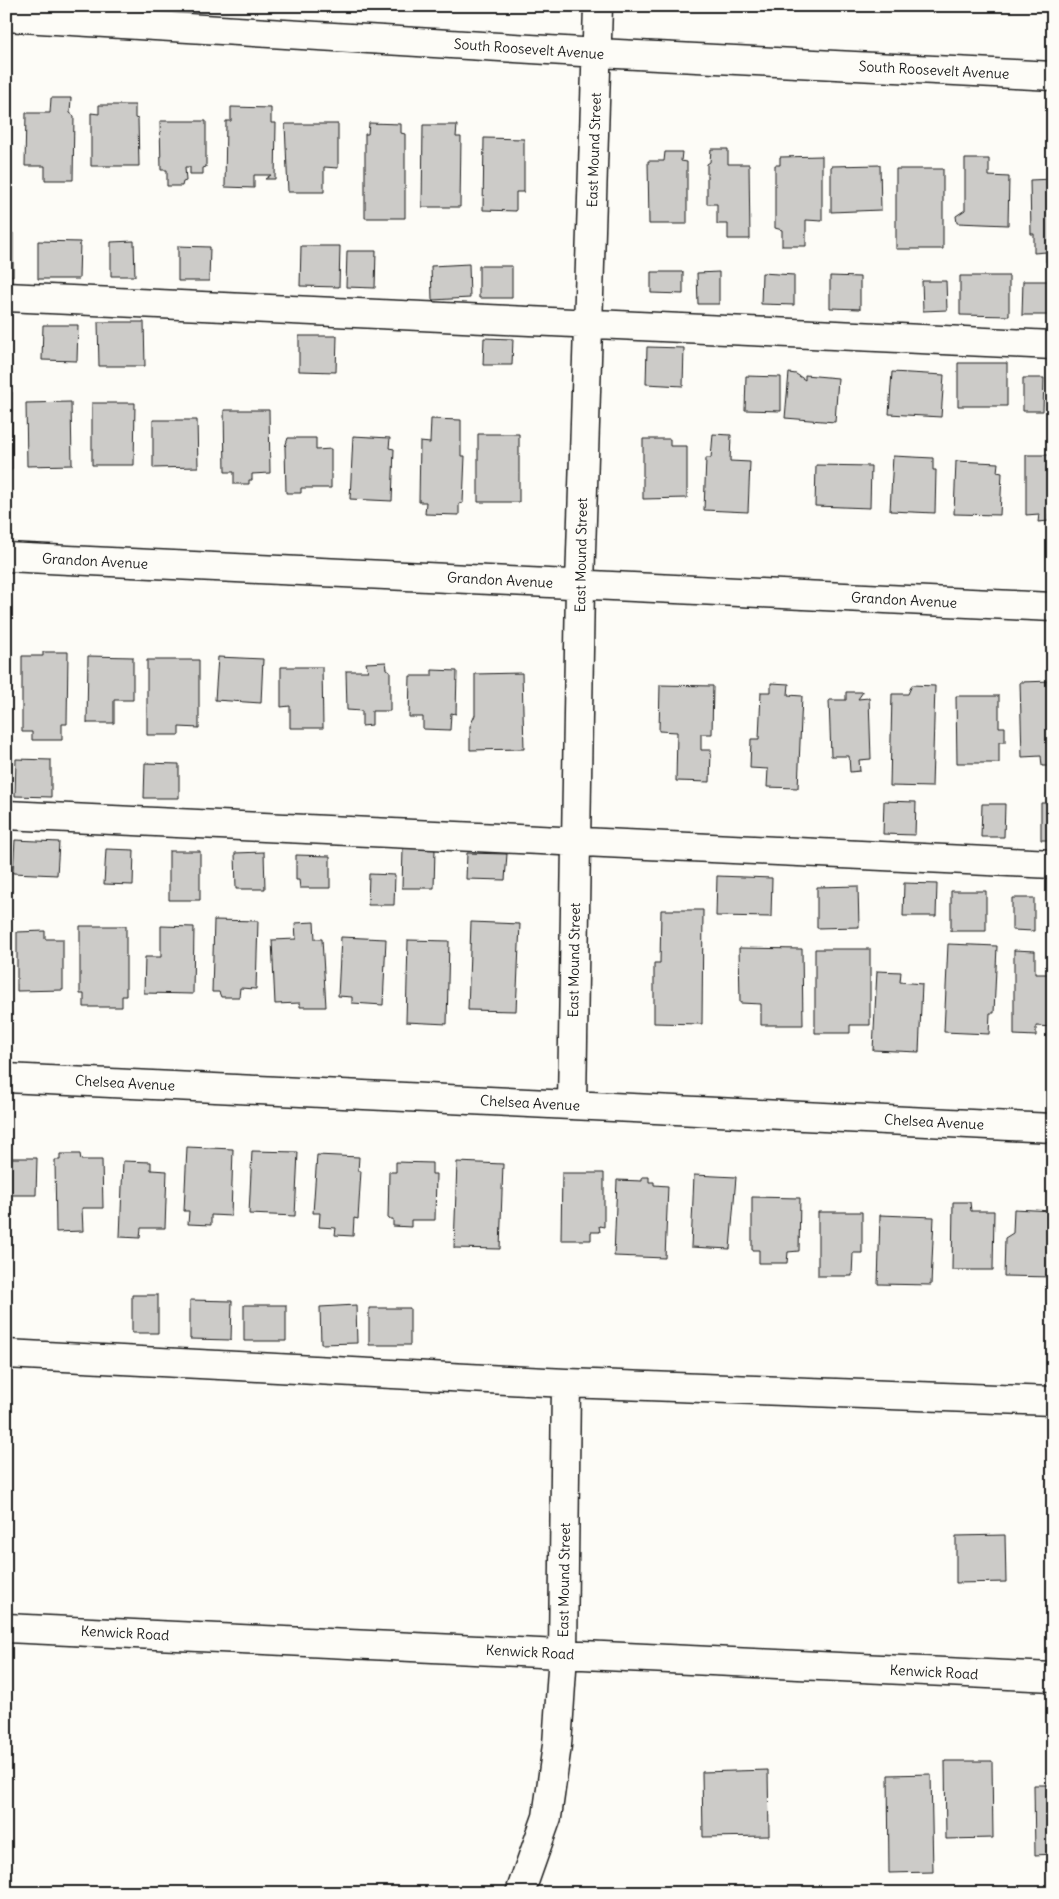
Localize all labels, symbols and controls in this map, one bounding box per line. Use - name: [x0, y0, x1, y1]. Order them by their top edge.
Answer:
- street label: South Roosevelt Avenue: [453, 35, 605, 63]
- street label: South Roosevelt Avenue: [858, 57, 1010, 83]
- street label: East Mound Street: [583, 92, 605, 208]
- street label: East Mound Street: [571, 497, 591, 613]
- street label: Grandon Avenue: [41, 549, 149, 573]
- street label: Grandon Avenue: [446, 568, 554, 592]
- street label: Grandon Avenue: [850, 588, 958, 612]
- street label: East Mound Street: [564, 902, 584, 1018]
- street label: Chelsea Avenue: [75, 1071, 175, 1095]
- street label: Chelsea Avenue: [480, 1091, 580, 1115]
- street label: Chelsea Avenue: [884, 1110, 984, 1134]
- street label: East Mound Street: [554, 1522, 574, 1638]
- street label: Kenwick Road: [80, 1622, 170, 1644]
- street label: Kenwick Road: [485, 1641, 575, 1663]
- street label: Kenwick Road: [889, 1661, 979, 1683]

